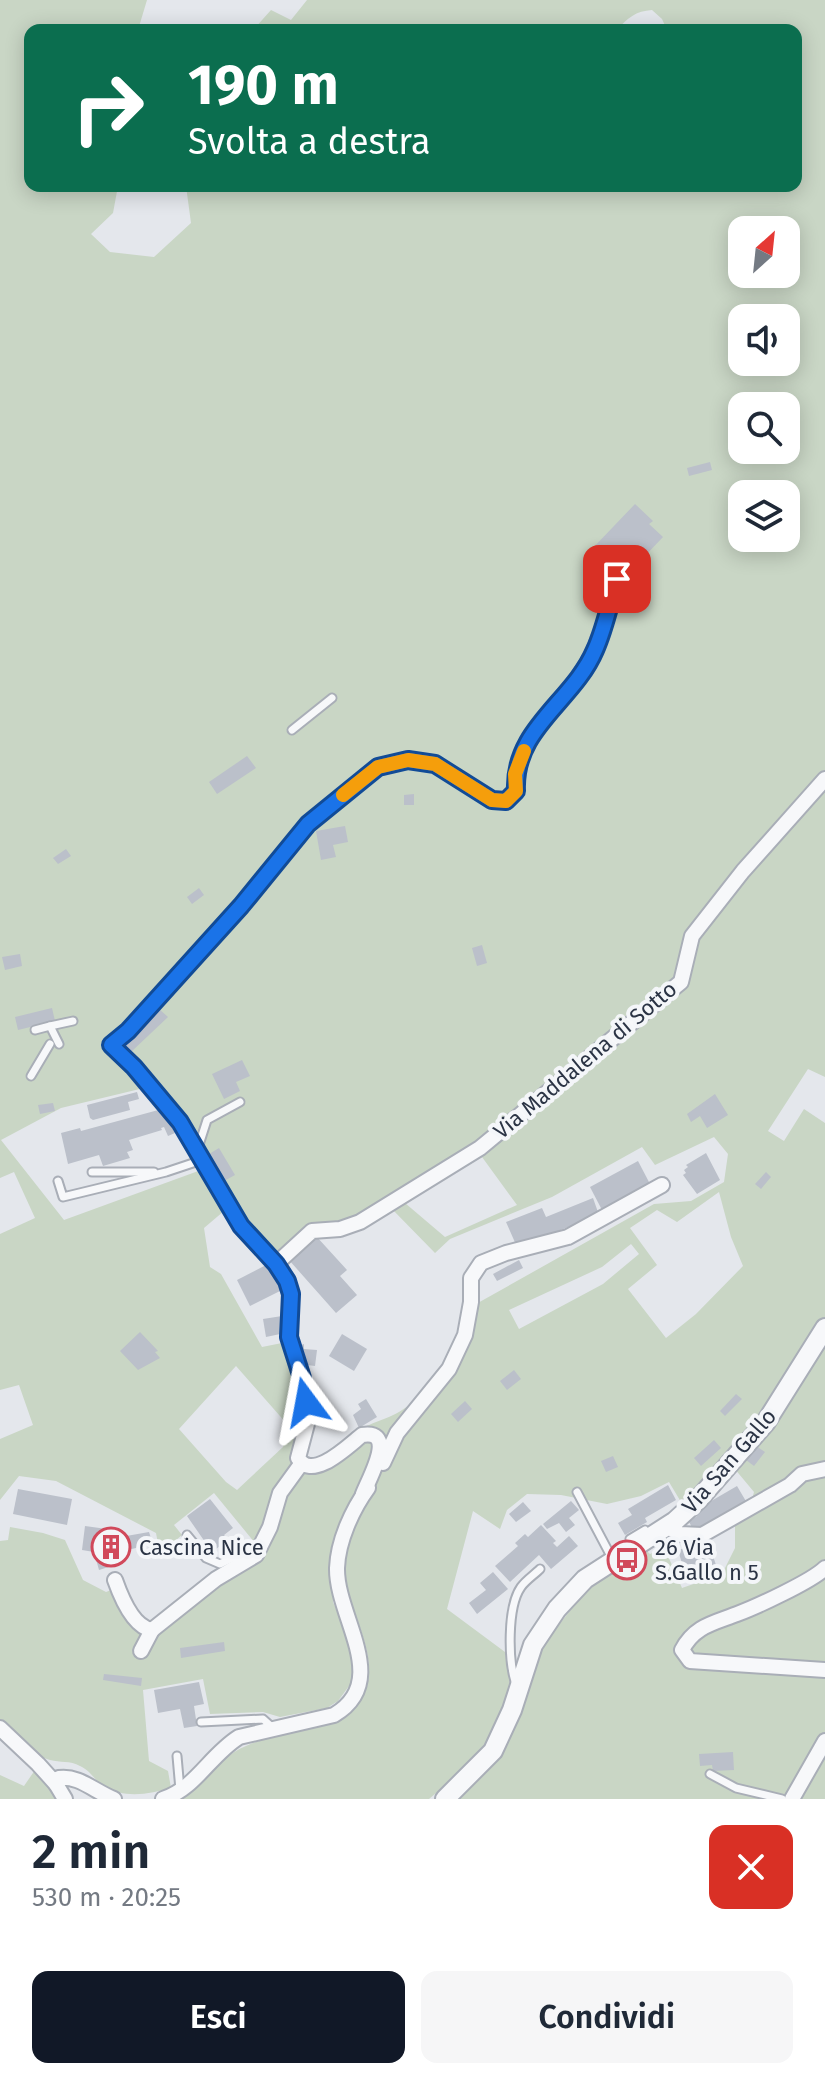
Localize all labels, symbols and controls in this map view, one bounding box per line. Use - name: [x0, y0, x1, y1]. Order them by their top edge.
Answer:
- text: 190 m: [188, 52, 339, 119]
- icon: right: [56, 56, 160, 160]
- text: Svolta a destra: [188, 120, 431, 164]
- north arrow: [728, 216, 800, 288]
- map controls: [728, 216, 800, 552]
- button: sound: [728, 304, 800, 376]
- button: search: [728, 392, 800, 464]
- button: layers: [728, 480, 800, 552]
- pin: [583, 545, 651, 613]
- icon: arrive: [595, 557, 639, 601]
- street label: Via Maddalena di Sotto: [488, 975, 682, 1145]
- position arrow: [264, 1360, 348, 1444]
- street label: Via San Gallo: [676, 1403, 782, 1519]
- building icon: Cascina Nice: [90, 1526, 132, 1568]
- place label: Cascina Nice: [139, 1534, 264, 1561]
- place label: 26 Via S.Gallo n 5: [655, 1534, 759, 1586]
- bus stop icon: 26 Via S.Gallo n 5: [606, 1539, 648, 1581]
- text: 2 min: [32, 1823, 150, 1881]
- button: close: [709, 1825, 793, 1909]
- text: 530 m · 20:25: [32, 1882, 181, 1913]
- button: Esci: [32, 1971, 405, 2063]
- button: Condividi: [421, 1971, 793, 2063]

